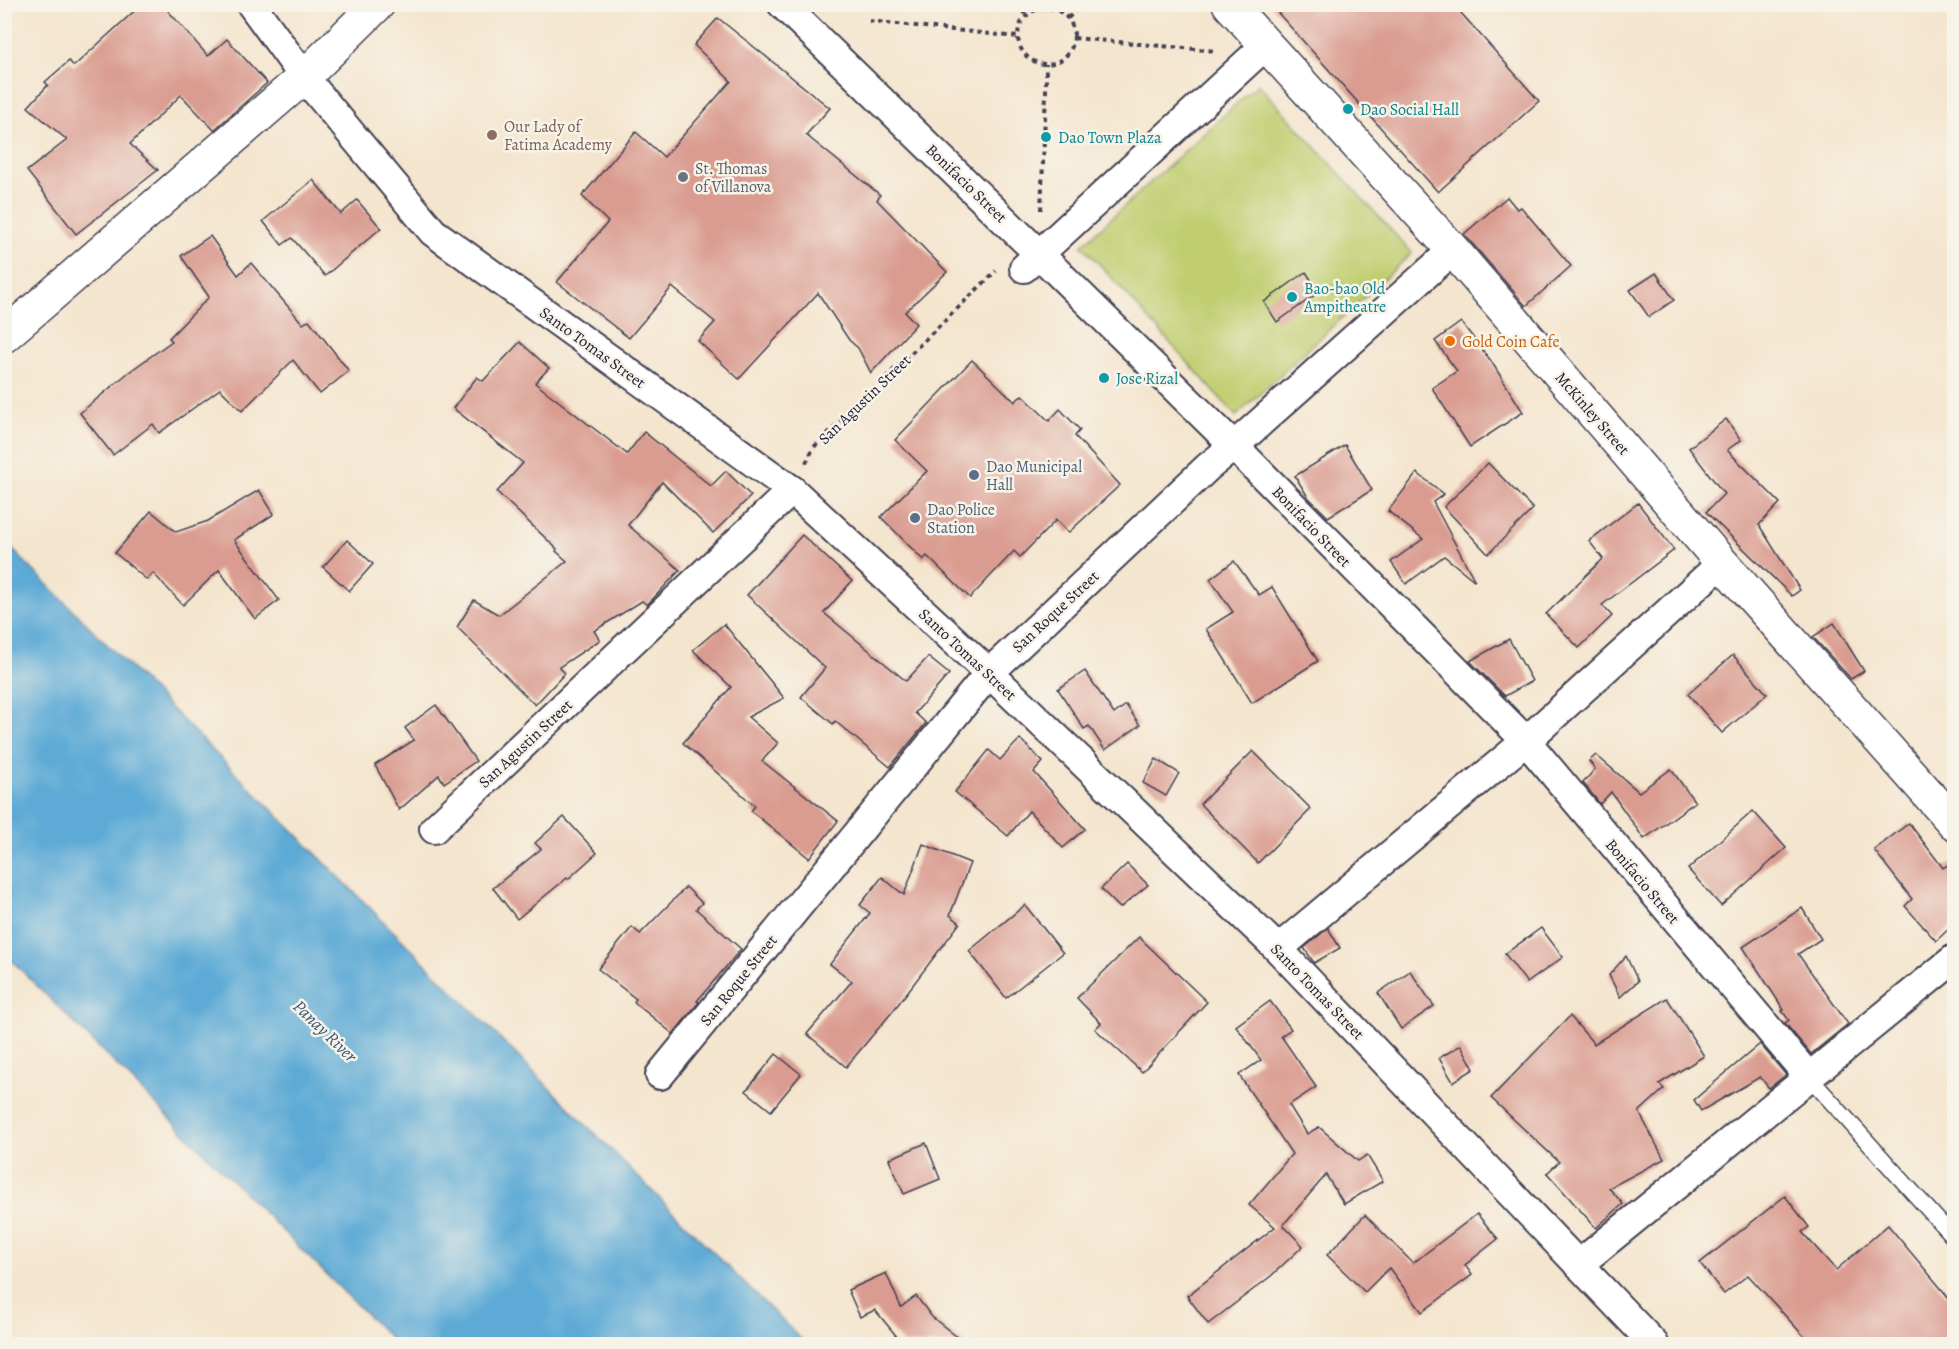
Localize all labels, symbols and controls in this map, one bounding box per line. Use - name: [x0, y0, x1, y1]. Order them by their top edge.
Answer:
- place label: Dao Social Hall: [1360, 99, 1459, 121]
- marker: Dao Social Hall: [1341, 102, 1355, 116]
- place label: Our Lady of Fatima Academy: [504, 116, 613, 156]
- place label: Dao Town Plaza: [1058, 127, 1162, 149]
- marker: Our Lady of Fatima Academy: [485, 128, 499, 142]
- marker: Dao Town Plaza: [1039, 130, 1053, 144]
- street label: Bonifacio Street: [921, 139, 1012, 228]
- place label: St. Thomas of Villanova: [695, 158, 772, 198]
- marker: St. Thomas of Villanova: [676, 170, 690, 184]
- place label: Bao-bao Old Ampitheatre: [1303, 278, 1386, 318]
- marker: Bao-bao Old Ampitheatre: [1285, 290, 1299, 304]
- street label: Santo Tomas Street: [535, 302, 650, 394]
- place label: Gold Coin Cafe: [1462, 331, 1560, 353]
- marker: Gold Coin Cafe: [1443, 334, 1457, 348]
- street label: San Agustin Street: [814, 350, 916, 450]
- street label: McKinley Street: [1550, 367, 1635, 460]
- place label: Jose Rizal: [1116, 368, 1178, 390]
- marker: Jose Rizal: [1097, 371, 1111, 385]
- place label: Dao Municipal Hall: [986, 456, 1082, 496]
- marker: Dao Municipal Hall: [967, 468, 981, 482]
- street label: Bonifacio Street: [1267, 481, 1356, 572]
- place label: Dao Police Station: [927, 499, 995, 539]
- marker: Dao Police Station: [908, 511, 922, 525]
- street label: San Roque Street: [1007, 566, 1104, 658]
- street label: Santo Tomas Street: [914, 604, 1021, 706]
- street label: San Agustin Street: [474, 694, 577, 793]
- street label: Bonifacio Street: [1600, 834, 1684, 929]
- street label: San Roque Street: [695, 930, 782, 1031]
- street label: Santo Tomas Street: [1266, 939, 1369, 1045]
- water label: Panay River: [288, 995, 363, 1068]

